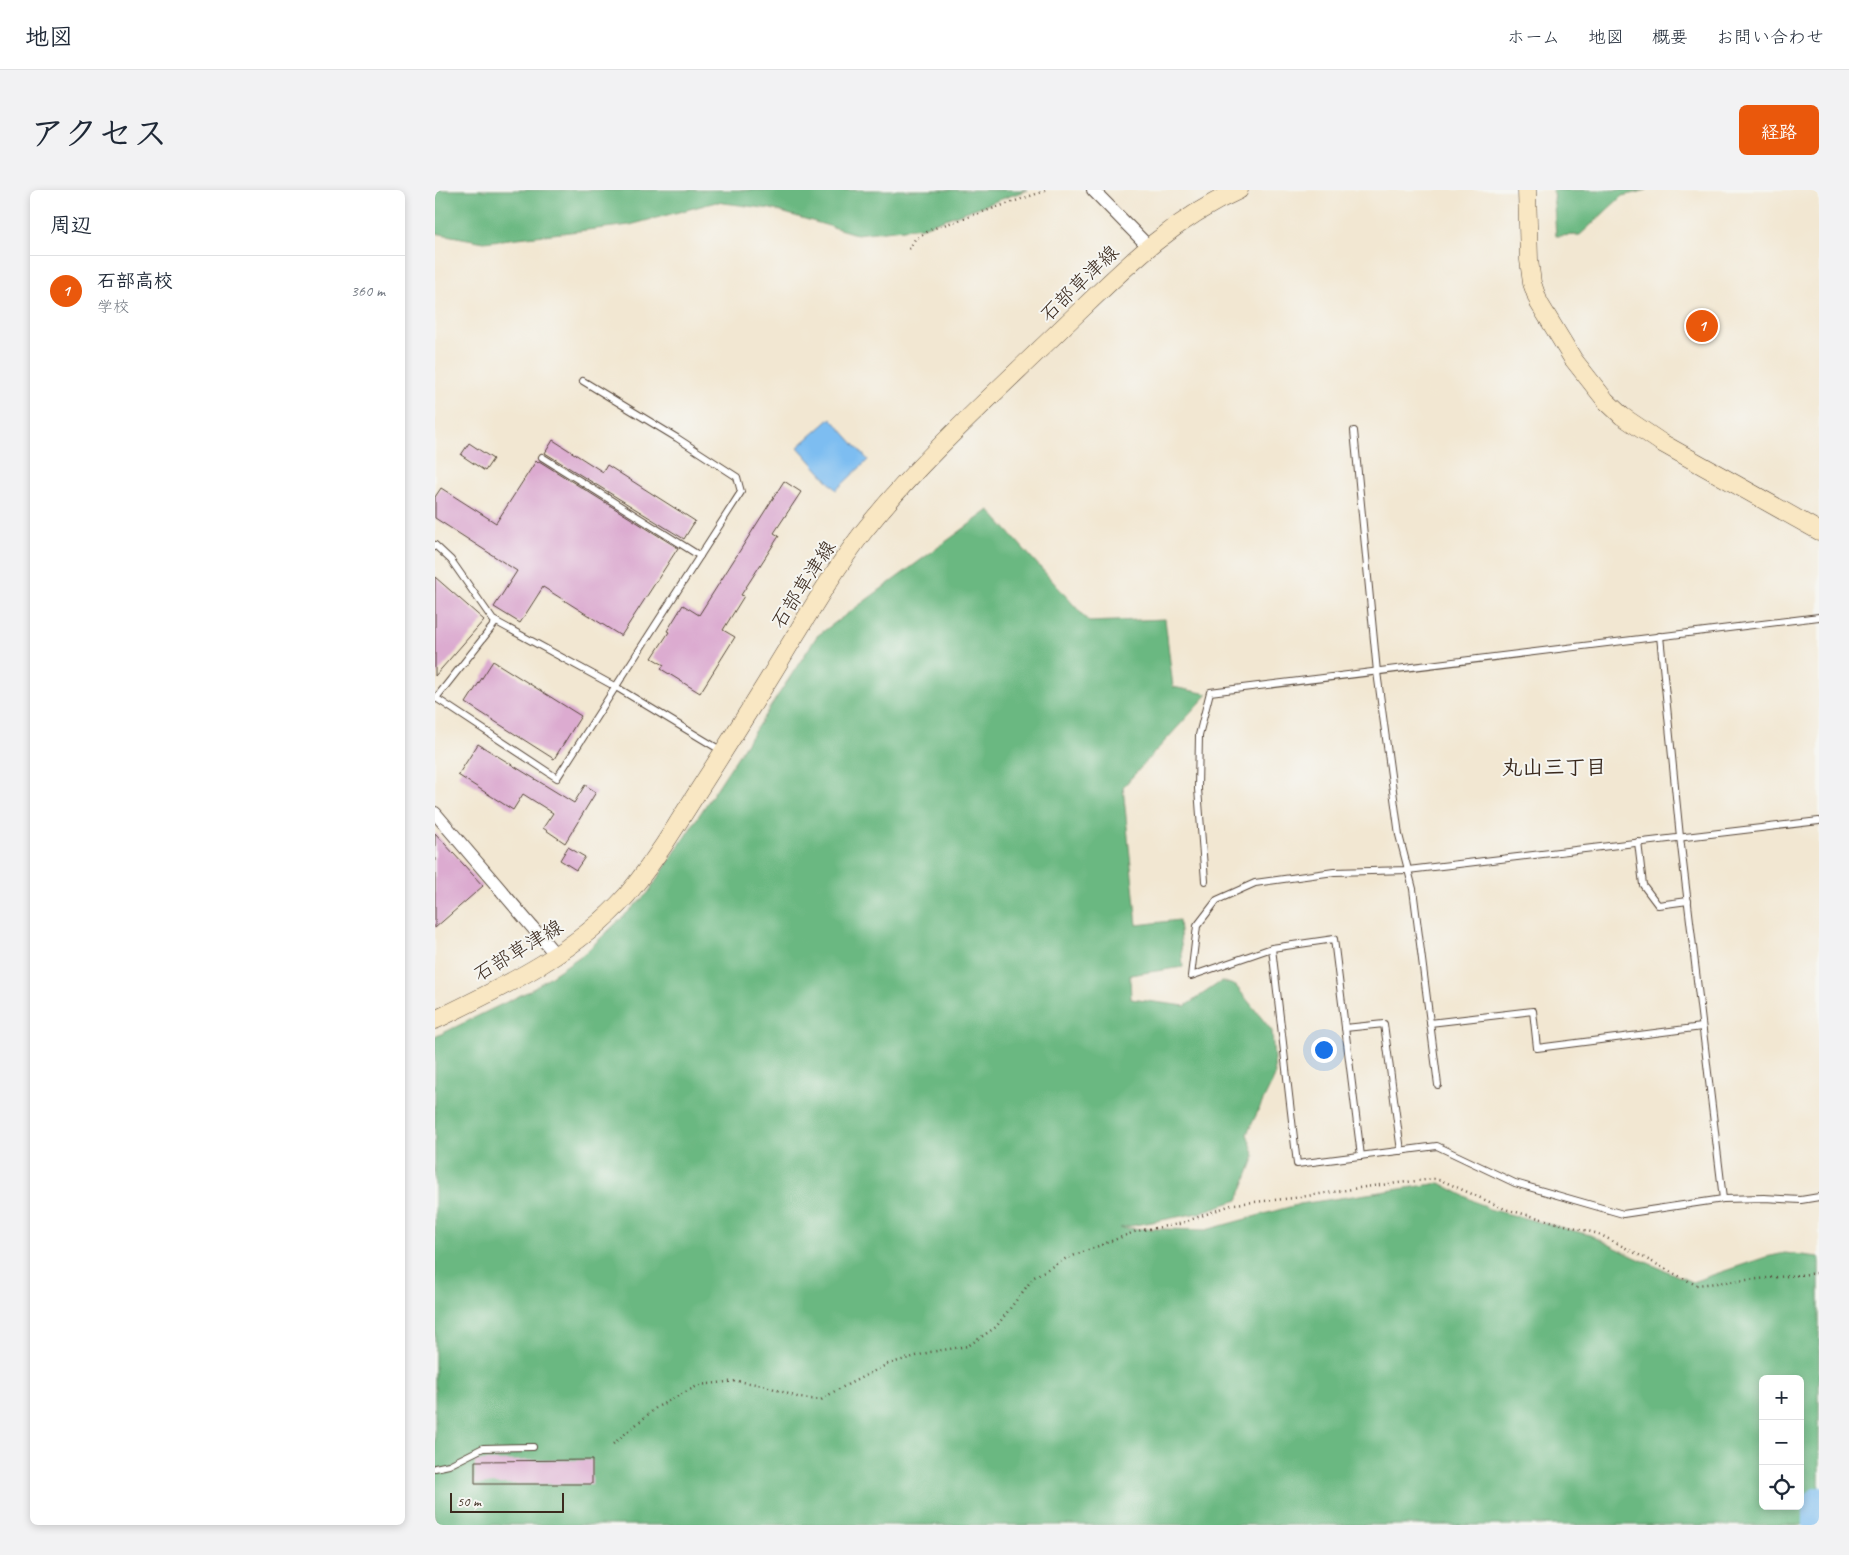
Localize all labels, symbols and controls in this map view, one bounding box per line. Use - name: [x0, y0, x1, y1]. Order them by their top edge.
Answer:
- text: 地図: [25, 22, 73, 52]
- text: ホーム: [1507, 26, 1560, 48]
- text: 地図: [1588, 26, 1624, 48]
- text: 概要: [1652, 26, 1688, 48]
- text: お問い合わせ: [1716, 26, 1824, 48]
- button: 経路: [1739, 105, 1819, 155]
- text: アクセス: [30, 111, 168, 156]
- text: 周辺: [50, 212, 92, 238]
- street label: 石部草津線: [1035, 240, 1124, 327]
- text: 石部高校: [97, 269, 173, 293]
- text: 1: [62, 281, 70, 301]
- text: 360 m: [351, 281, 385, 301]
- text: 学校: [97, 297, 129, 317]
- pin: 1: [1686, 307, 1718, 345]
- street label: 石部草津線: [766, 536, 841, 633]
- district label: 丸山三丁目: [1502, 754, 1607, 780]
- street label: 石部草津線: [469, 914, 568, 987]
- your location: [1311, 1037, 1337, 1063]
- map controls: [1759, 1375, 1804, 1510]
- button: +: [1759, 1375, 1804, 1420]
- button: −: [1759, 1420, 1804, 1465]
- button: locate: [1759, 1465, 1804, 1510]
- scale bar: [450, 1490, 564, 1513]
- text: 50 m: [457, 1493, 481, 1510]

